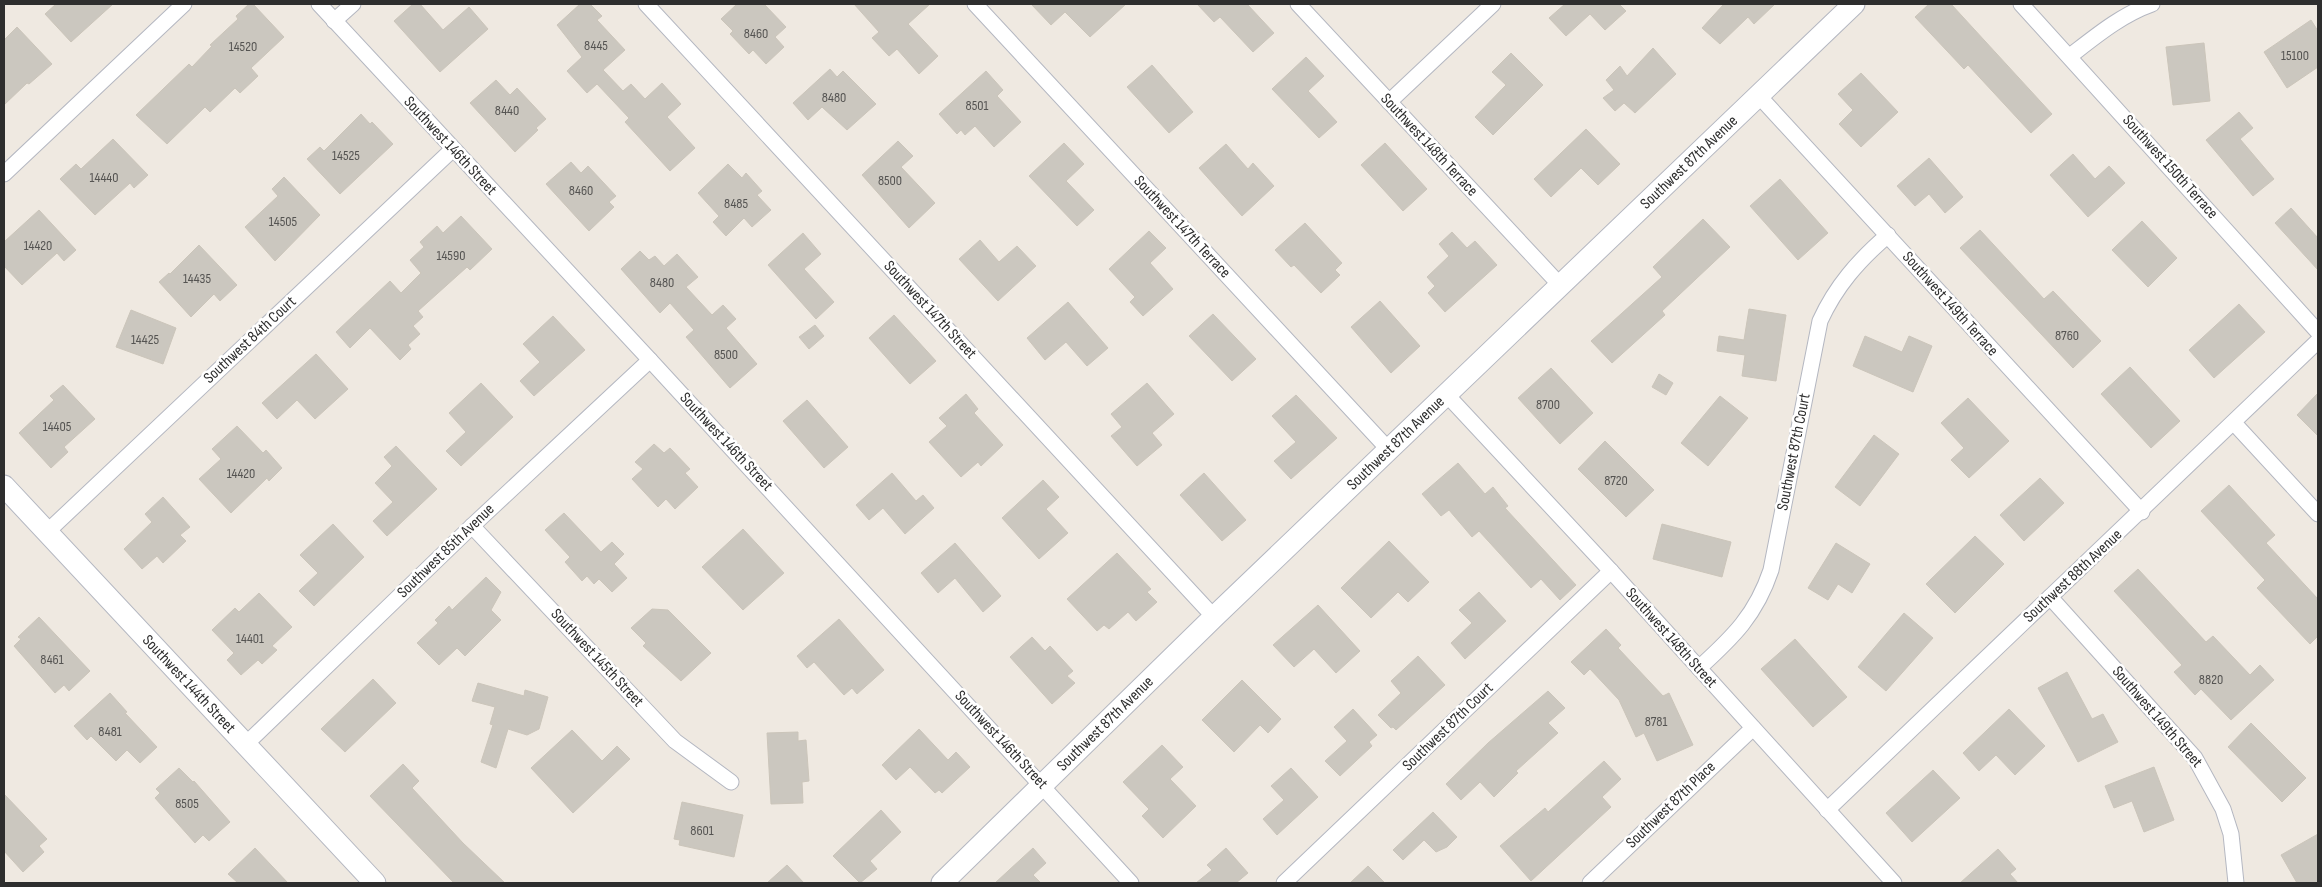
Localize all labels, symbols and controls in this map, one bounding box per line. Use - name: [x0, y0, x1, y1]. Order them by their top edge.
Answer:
- house number: 8460: [744, 25, 768, 42]
- house number: 8445: [584, 37, 608, 54]
- house number: 14520: [229, 38, 257, 55]
- house number: 15100: [2281, 47, 2309, 64]
- house number: 8480: [822, 89, 846, 106]
- street label: Southwest 148th Terrace: [1376, 90, 1482, 200]
- street label: Southwest 146th Street: [399, 93, 501, 199]
- house number: 8501: [966, 97, 989, 114]
- house number: 8440: [495, 102, 519, 119]
- street label: Southwest 87th Avenue: [1636, 111, 1741, 213]
- street label: Southwest 150th Terrace: [2118, 111, 2222, 223]
- house number: 14525: [332, 147, 360, 164]
- house number: 14440: [90, 169, 118, 186]
- house number: 8500: [878, 172, 902, 189]
- street label: Southwest 147th Terrace: [1130, 172, 1234, 282]
- house number: 8460: [569, 182, 593, 199]
- house number: 8485: [724, 195, 748, 212]
- house number: 14505: [269, 213, 298, 230]
- house number: 14420: [24, 237, 52, 254]
- house number: 14590: [437, 247, 465, 264]
- street label: Southwest 149th Terrace: [1898, 248, 2002, 360]
- street label: Southwest 147th Street: [880, 257, 980, 363]
- house number: 14435: [183, 270, 211, 287]
- house number: 8480: [650, 274, 674, 291]
- street label: Southwest 84th Court: [200, 292, 300, 388]
- house number: 8760: [2055, 327, 2079, 344]
- house number: 14425: [131, 331, 159, 348]
- house number: 8500: [714, 346, 738, 363]
- street label: Southwest 146th Street: [675, 389, 777, 495]
- street label: Southwest 87th Avenue: [1343, 392, 1448, 494]
- street label: Southwest 87th Court: [1773, 392, 1815, 512]
- house number: 8700: [1536, 396, 1560, 413]
- house number: 14405: [43, 418, 72, 435]
- house number: 14420: [227, 465, 255, 482]
- house number: 8720: [1604, 472, 1628, 489]
- street label: Southwest 85th Avenue: [394, 500, 498, 602]
- street label: Southwest 88th Avenue: [2020, 525, 2126, 627]
- street label: Southwest 148th Street: [1621, 584, 1721, 692]
- street label: Southwest 145th Street: [547, 605, 647, 711]
- house number: 14401: [236, 630, 264, 647]
- street label: Southwest 144th Street: [139, 631, 240, 737]
- house number: 8461: [40, 651, 64, 668]
- street label: Southwest 149th Street: [2108, 662, 2206, 772]
- house number: 8820: [2199, 671, 2223, 688]
- street label: Southwest 87th Avenue: [1053, 672, 1157, 775]
- street label: Southwest 87th Court: [1399, 679, 1497, 775]
- street label: Southwest 146th Street: [950, 687, 1052, 793]
- house number: 8781: [1645, 713, 1667, 730]
- house number: 8481: [98, 723, 122, 740]
- street label: Southwest 87th Place: [1622, 758, 1720, 852]
- house number: 8505: [175, 795, 199, 812]
- house number: 8601: [690, 822, 714, 839]

